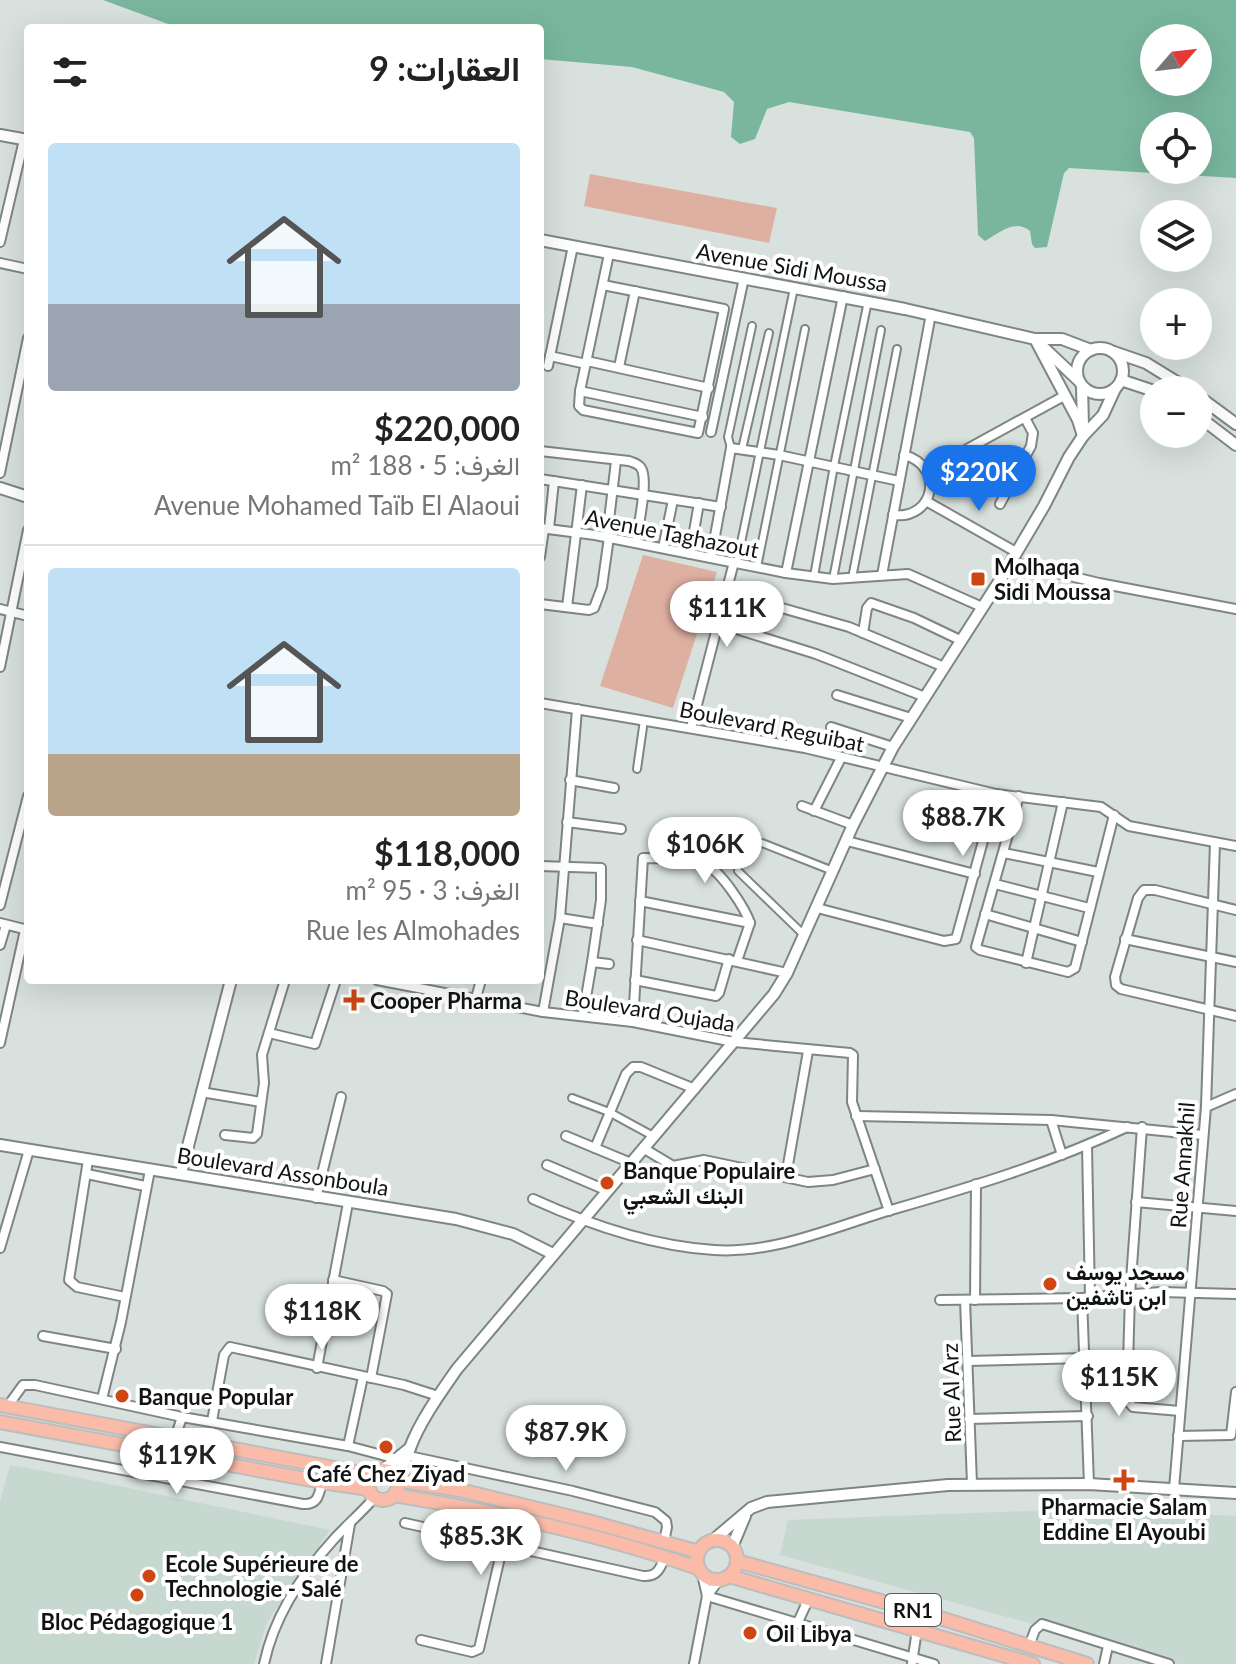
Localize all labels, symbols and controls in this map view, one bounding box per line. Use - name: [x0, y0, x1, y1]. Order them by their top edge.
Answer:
- north arrow: [1140, 24, 1212, 96]
- map controls: [1140, 24, 1212, 448]
- text: العقارات: 9: [369, 47, 520, 88]
- icon: filters: [48, 50, 92, 94]
- button: locate: [1140, 112, 1212, 184]
- icon: home: [212, 195, 356, 339]
- button: layers: [1140, 200, 1212, 272]
- street label: Avenue Sidi Moussa: [694, 237, 890, 297]
- button: +: [1140, 288, 1212, 360]
- button: −: [1140, 376, 1212, 448]
- text: $220,000: [374, 407, 520, 448]
- pin: $220K: [923, 445, 1035, 513]
- text: الغرف: 5 · 188 m²: [330, 449, 520, 481]
- text: $220K: [940, 455, 1018, 487]
- text: Avenue Mohamed Taïb El Alaoui: [154, 489, 520, 521]
- street label: Avenue Taghazout: [583, 503, 761, 563]
- place label: Molhaqa Sidi Moussa: [994, 553, 1111, 605]
- marker: Molhaqa Sidi Moussa: [969, 570, 987, 588]
- pin: $111K: [671, 581, 783, 649]
- text: $111K: [688, 591, 766, 623]
- icon: home: [212, 620, 356, 764]
- street label: Boulevard Reguibat: [677, 695, 867, 757]
- pin: $88.7K: [898, 790, 1028, 858]
- text: $88.7K: [921, 800, 1005, 832]
- pin: $106K: [649, 817, 761, 885]
- text: $106K: [666, 827, 744, 859]
- text: $118,000: [374, 832, 520, 873]
- text: الغرف: 3 · 95 m²: [346, 874, 520, 906]
- text: Rue les Almohades: [306, 914, 520, 946]
- street label: Boulevard Oujada: [563, 983, 737, 1037]
- place label: Cooper Pharma: [370, 987, 522, 1014]
- marker: Cooper Pharma: [345, 991, 363, 1009]
- street label: Rue Annakhil: [1164, 1101, 1200, 1229]
- street label: Boulevard Assonboula: [175, 1141, 391, 1201]
- place label: Banque Populaire البنك الشعبي: [623, 1157, 796, 1215]
- marker: Banque Populaire البنك الشعبي: [598, 1174, 616, 1192]
- place label: مسجد يوسف ابن تاشفين: [1066, 1258, 1185, 1311]
- marker: مسجد يوسف ابن تاشفين: [1041, 1275, 1059, 1293]
- pin: $118K: [266, 1284, 378, 1352]
- text: $118K: [283, 1294, 361, 1326]
- street label: Rue Al Arz: [936, 1343, 966, 1443]
- pin: $115K: [1063, 1350, 1175, 1418]
- text: $115K: [1080, 1360, 1158, 1392]
- place label: Banque Popular: [138, 1383, 294, 1410]
- marker: Banque Popular: [113, 1387, 131, 1405]
- pin: $87.9K: [501, 1405, 631, 1473]
- text: $87.9K: [524, 1415, 608, 1447]
- pin: $119K: [121, 1428, 233, 1496]
- text: $119K: [138, 1438, 216, 1470]
- marker: Café Chez Ziyad: [377, 1438, 395, 1456]
- place label: Café Chez Ziyad: [307, 1460, 465, 1487]
- marker: Pharmacie Salam Eddine El Ayoubi: [1115, 1471, 1133, 1489]
- place label: Pharmacie Salam Eddine El Ayoubi: [1041, 1493, 1207, 1545]
- pin: $85.3K: [416, 1509, 546, 1577]
- text: $85.3K: [439, 1519, 523, 1551]
- place label: Ecole Supérieure de Technologie - Salé: [165, 1550, 359, 1602]
- marker: Ecole Supérieure de Technologie - Salé: [140, 1567, 158, 1585]
- marker: Bloc Pédagogique 1: [128, 1586, 146, 1604]
- road number: RN1: [885, 1594, 941, 1626]
- place label: Bloc Pédagogique 1: [41, 1608, 233, 1635]
- place label: Oil Libya: [766, 1620, 852, 1647]
- marker: Oil Libya: [741, 1624, 759, 1642]

